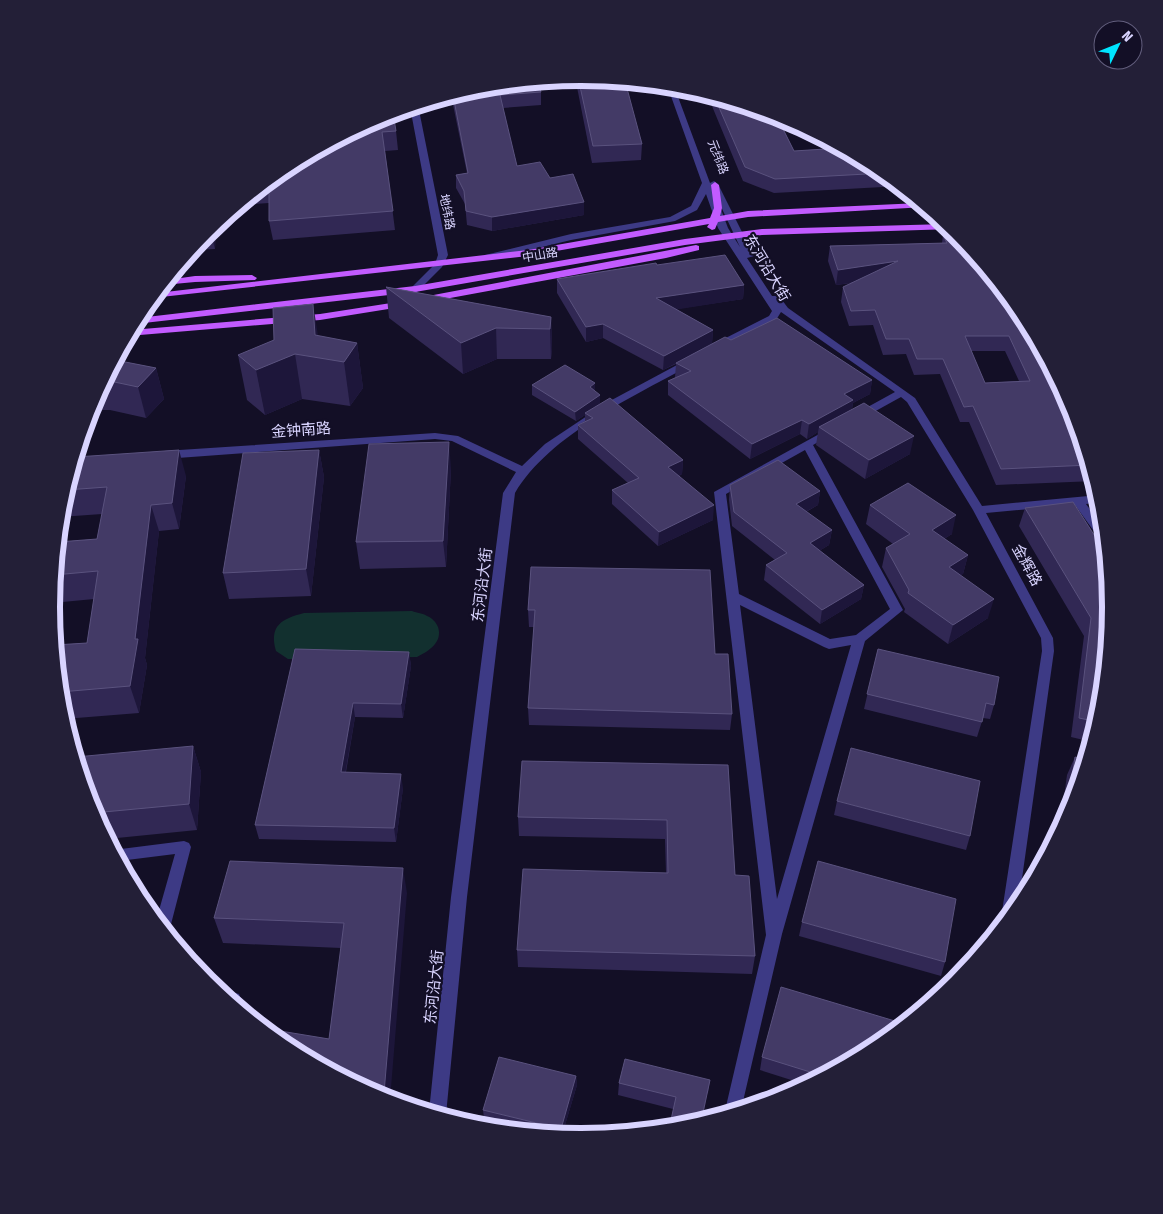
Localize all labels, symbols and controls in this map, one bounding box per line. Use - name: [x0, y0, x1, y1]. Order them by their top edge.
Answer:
- north arrow: [1093, 20, 1143, 70]
- text: N: [1118, 28, 1136, 45]
- street label: 元纬路: [705, 138, 731, 176]
- street label: 地纬路: [437, 193, 457, 231]
- street label: 东河沿大街: [740, 231, 794, 305]
- street label: 中山路: [521, 245, 559, 265]
- street label: 金钟南路: [270, 419, 332, 441]
- street label: 金辉路: [1008, 541, 1046, 589]
- street label: 东河沿大街: [468, 547, 496, 623]
- street label: 东河沿大街: [421, 949, 447, 1025]

